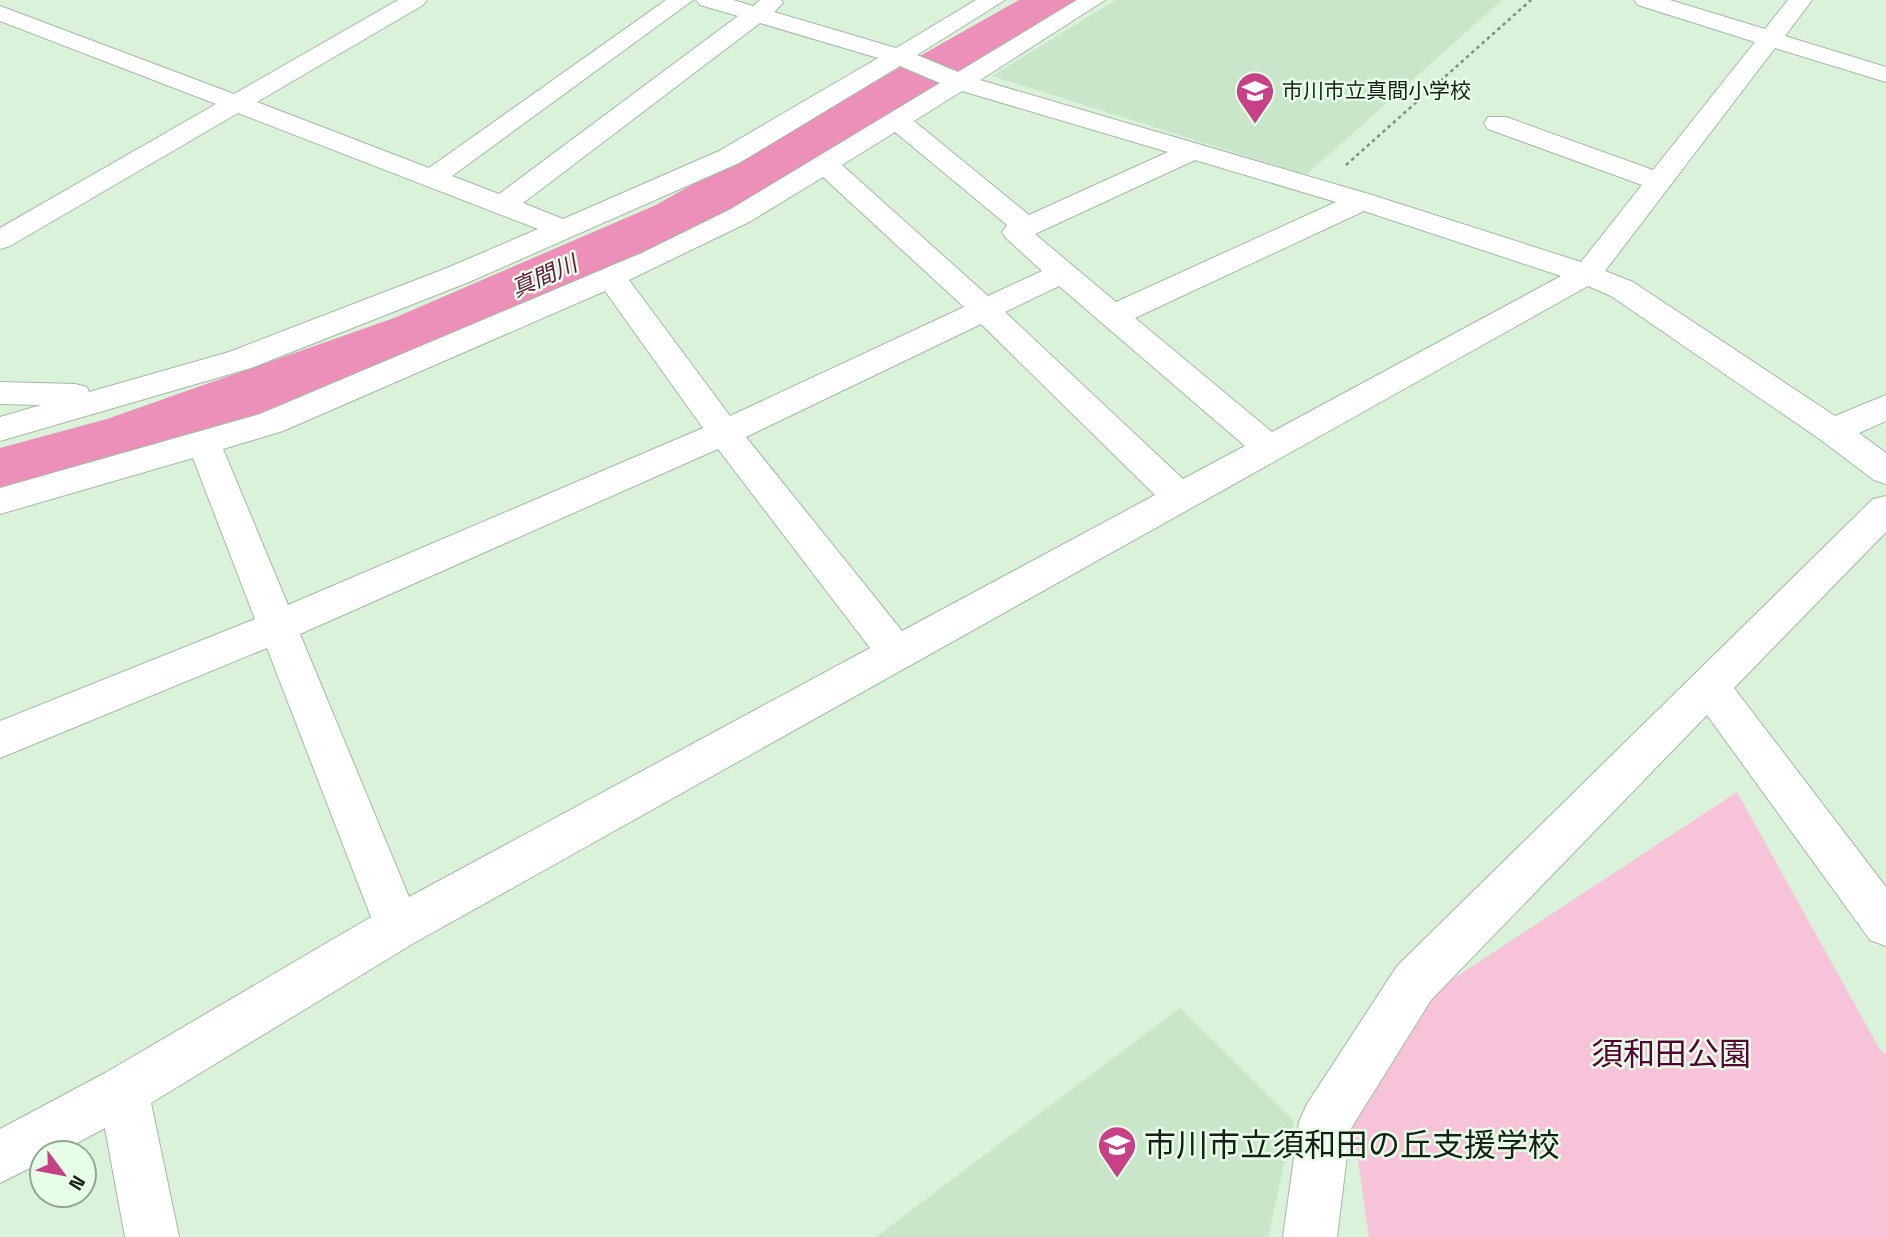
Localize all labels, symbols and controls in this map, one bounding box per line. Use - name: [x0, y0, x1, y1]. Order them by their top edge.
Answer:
- school or university icon: 市川市立真間小学校: [1234, 70, 1276, 125]
- place label: 市川市立真間小学校: [1282, 77, 1471, 104]
- water label: 真間川: [506, 247, 584, 304]
- park label: 須和田公園: [1591, 1034, 1751, 1074]
- school or university icon: 市川市立須和田の丘支援学校: [1096, 1124, 1138, 1179]
- place label: 市川市立須和田の丘支援学校: [1144, 1125, 1560, 1165]
- north arrow: [28, 1139, 98, 1209]
- text: N: [63, 1171, 91, 1195]

